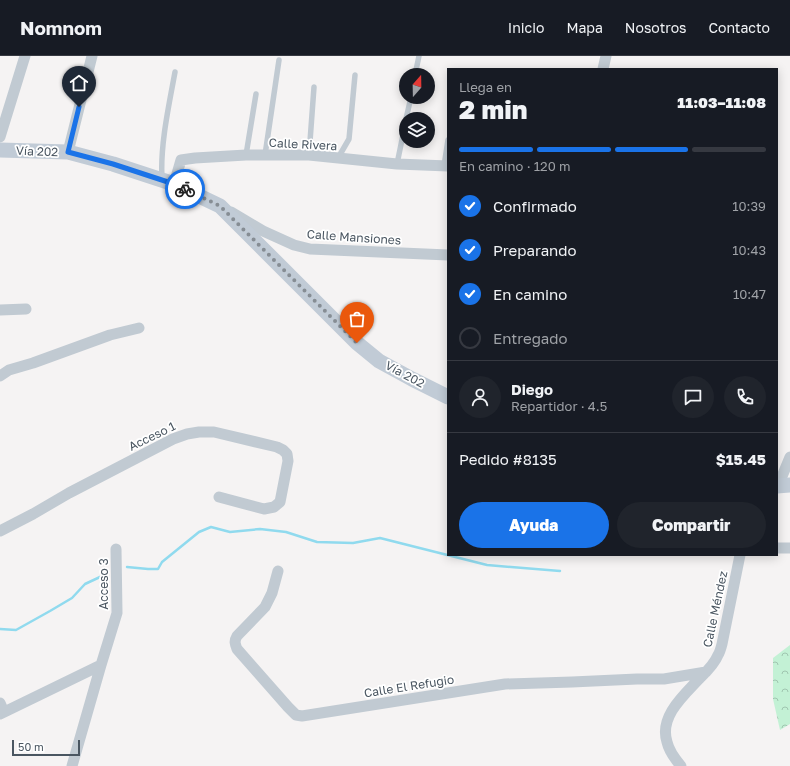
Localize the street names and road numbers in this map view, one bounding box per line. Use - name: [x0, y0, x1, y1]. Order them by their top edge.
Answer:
- street label: Calle Rivera: [268, 135, 338, 153]
- street label: Vía 202: [16, 143, 58, 159]
- street label: Calle Mansiones: [306, 226, 402, 248]
- street label: Vía 202: [383, 357, 427, 391]
- street label: Acceso 1: [126, 418, 178, 454]
- street label: Acceso 3: [96, 558, 111, 610]
- street label: Calle Méndez: [700, 569, 730, 649]
- street label: Calle El Refugio: [363, 671, 455, 701]

